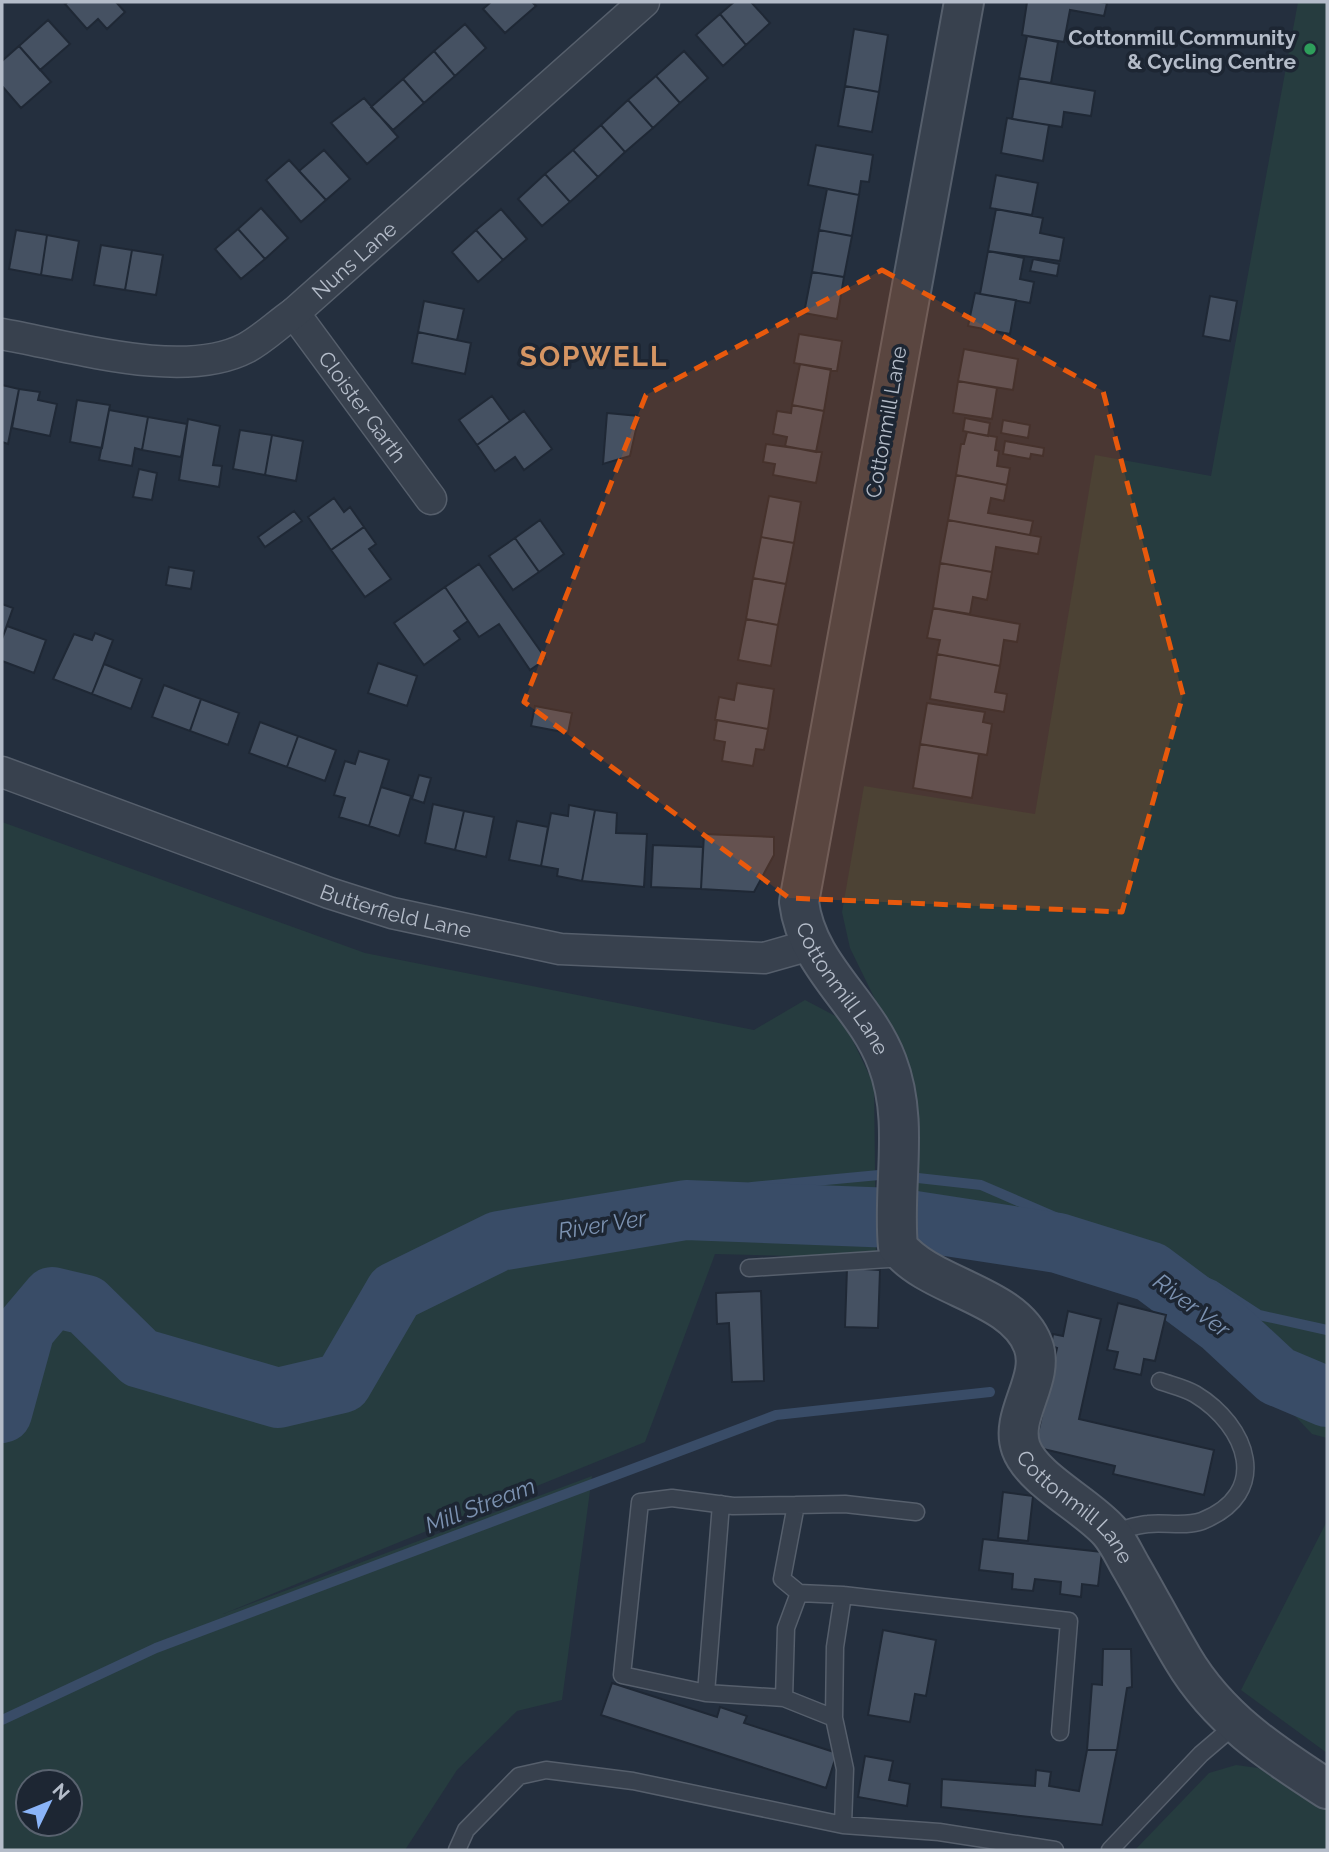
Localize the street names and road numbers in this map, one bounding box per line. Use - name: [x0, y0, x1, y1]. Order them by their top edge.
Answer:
- street label: Nuns Lane: [306, 216, 401, 304]
- street label: Cottonmill Lane: [860, 344, 912, 500]
- street label: Cloister Garth: [314, 346, 412, 467]
- street label: Butterfield Lane: [317, 878, 474, 942]
- street label: Cottonmill Lane: [791, 918, 895, 1059]
- street label: Cottonmill Lane: [1012, 1445, 1139, 1567]

